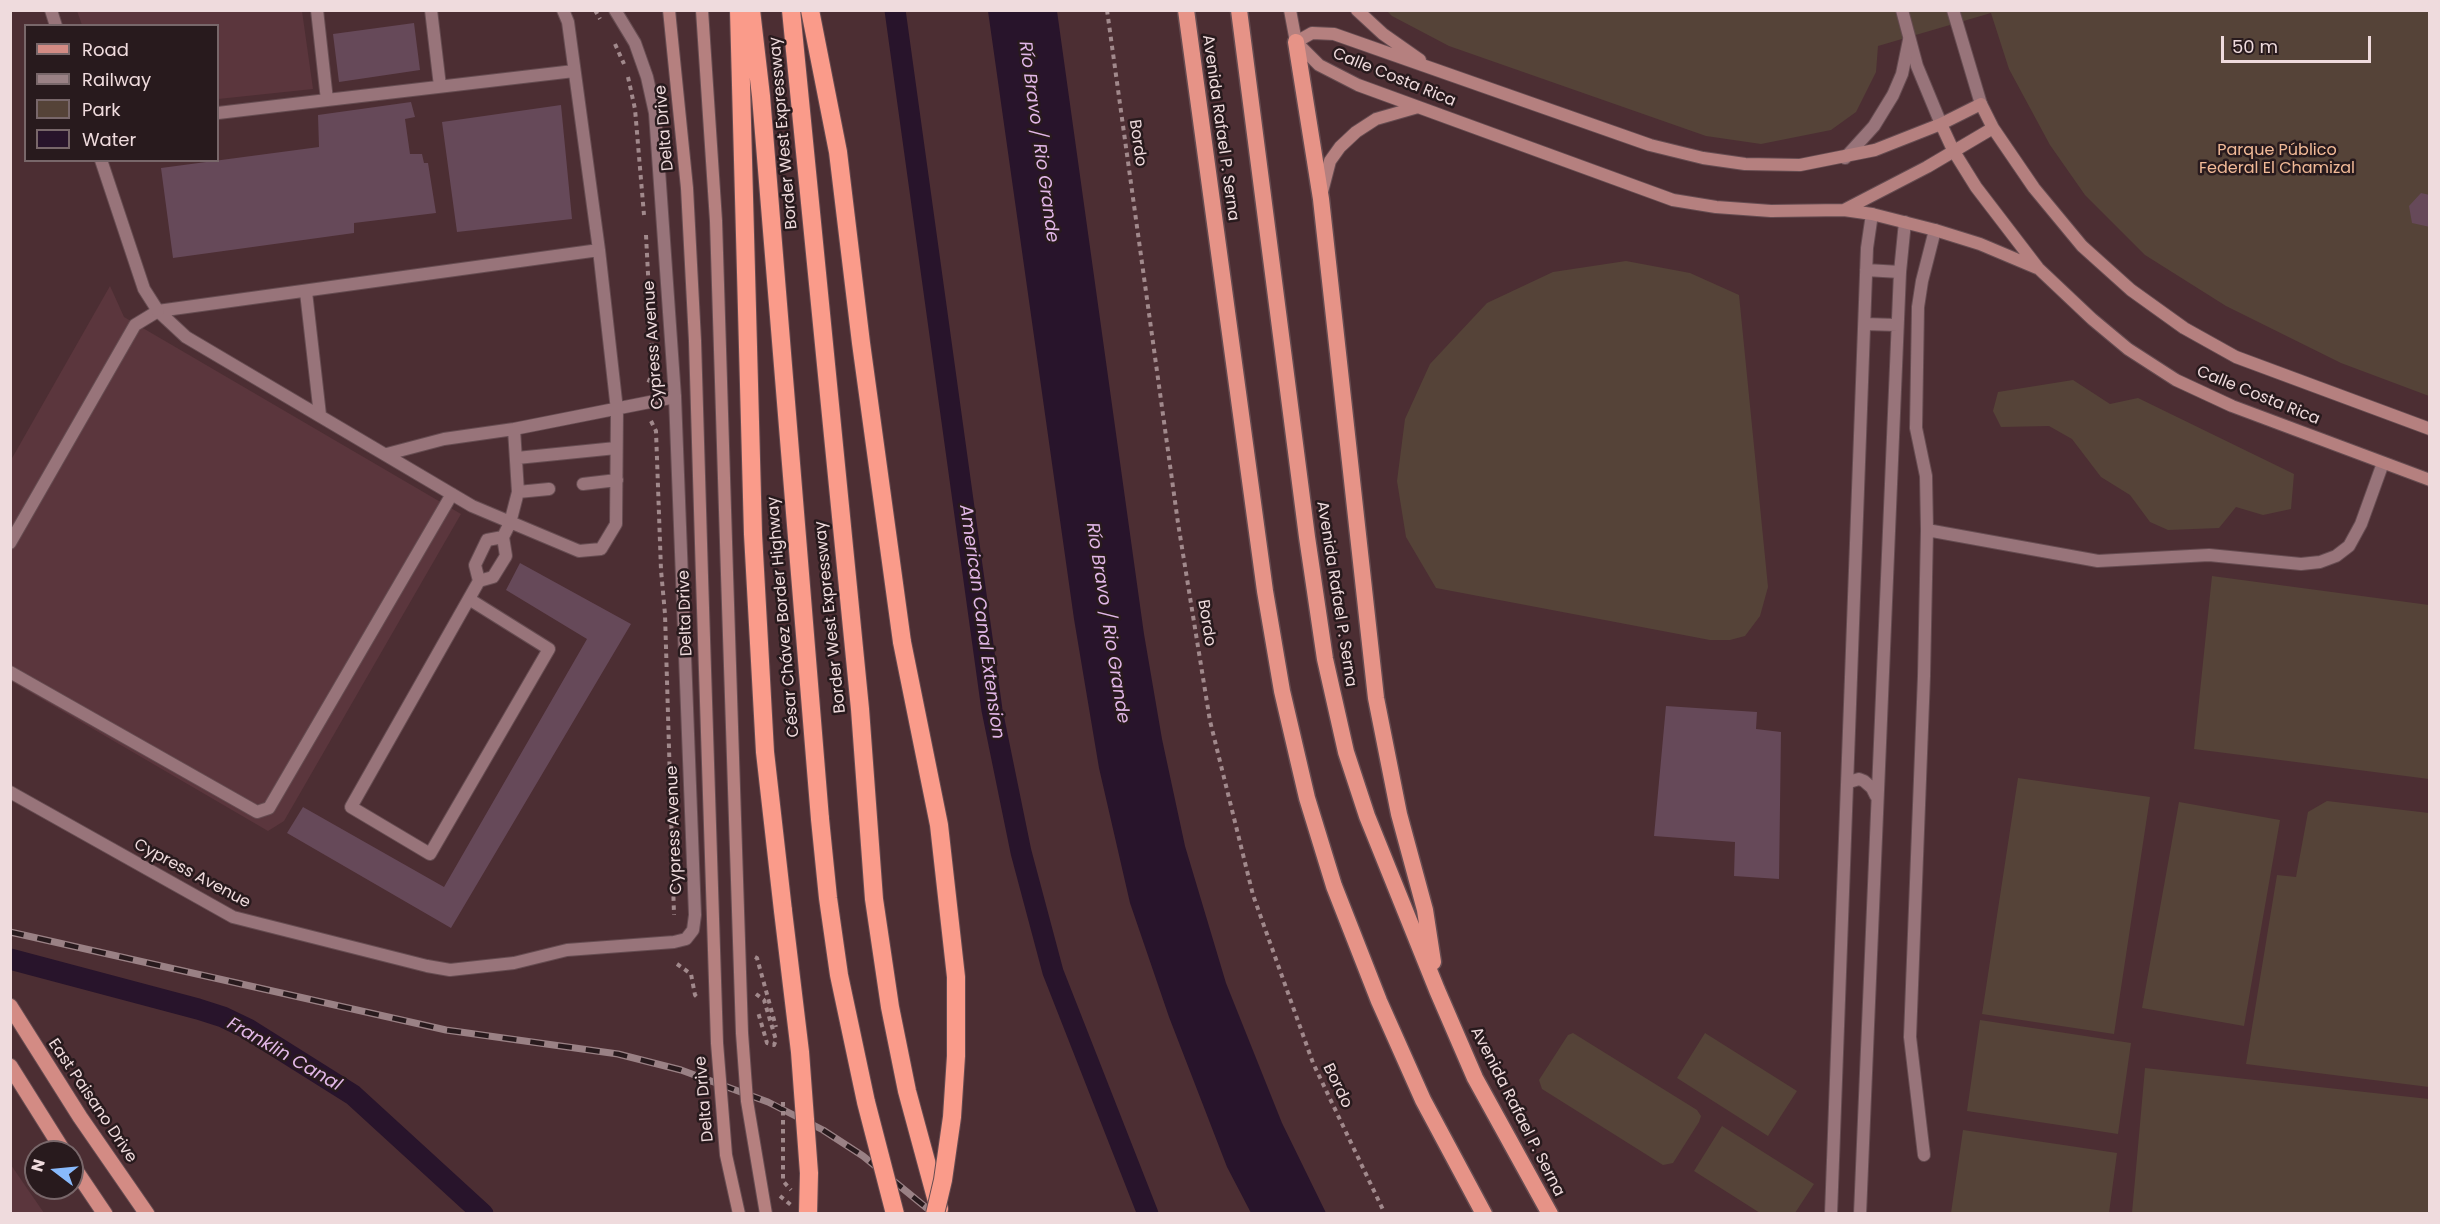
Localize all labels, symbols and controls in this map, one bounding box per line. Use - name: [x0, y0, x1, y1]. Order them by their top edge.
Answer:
- legend: [24, 24, 219, 162]
- scale bar: [2224, 24, 2374, 62]
- street label: Avenida Rafael P. Serna: [1197, 34, 1243, 222]
- text: 50 m: [2232, 34, 2278, 59]
- street label: Border West Expressway: [766, 36, 802, 230]
- text: Road: [82, 37, 129, 62]
- water label: Río Bravo / Rio Grande: [1013, 40, 1063, 244]
- street label: Calle Costa Rica: [1330, 45, 1458, 111]
- text: Railway: [82, 67, 151, 92]
- street label: Delta Drive: [652, 84, 678, 172]
- text: Park: [82, 97, 121, 122]
- street label: Bordo: [1124, 118, 1150, 168]
- text: Water: [82, 127, 136, 152]
- park label: Parque Público Federal El Chamizal: [2199, 141, 2355, 179]
- street label: Cypress Avenue: [640, 280, 668, 410]
- street label: Calle Costa Rica: [2194, 363, 2322, 429]
- street label: César Chávez Border Highway: [764, 496, 804, 738]
- street label: Avenida Rafael P. Serna: [1312, 500, 1360, 688]
- water label: American Canal Extension: [954, 503, 1008, 741]
- street label: Border West Expressway: [811, 520, 851, 714]
- water label: Río Bravo / Rio Grande: [1080, 521, 1134, 725]
- street label: Delta Drive: [675, 570, 697, 656]
- street label: Bordo: [1193, 598, 1219, 648]
- street label: Cypress Avenue: [663, 765, 687, 895]
- street label: Cypress Avenue: [130, 835, 254, 913]
- water label: Franklin Canal: [223, 1013, 345, 1097]
- street label: Avenida Rafael P. Serna: [1466, 1024, 1568, 1200]
- street label: East Paisano Drive: [43, 1035, 141, 1167]
- street label: Delta Drive: [692, 1055, 718, 1143]
- street label: Bordo: [1318, 1061, 1356, 1111]
- north arrow: [24, 1140, 84, 1200]
- text: N: [25, 1156, 51, 1174]

